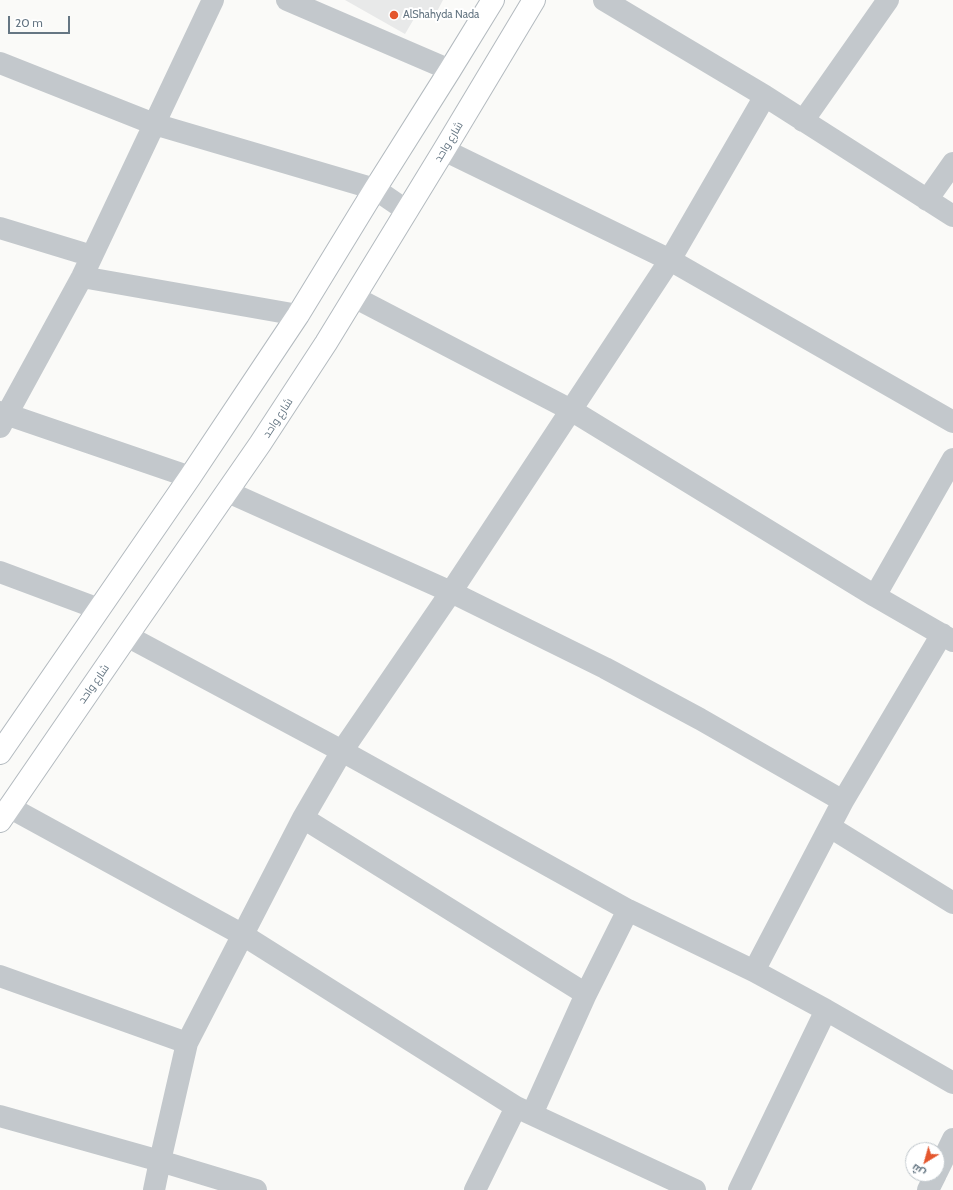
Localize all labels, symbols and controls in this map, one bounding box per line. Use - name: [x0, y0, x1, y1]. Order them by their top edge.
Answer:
- scale bar: [10, 8, 72, 34]
- place label: AlShahyda Nada: [403, 8, 479, 22]
- marker: AlShahyda Nada: [388, 9, 400, 21]
- text: 20 m: [15, 15, 43, 30]
- street label: شارع واحد: [432, 119, 466, 165]
- street label: شارع واحد: [260, 396, 296, 440]
- street label: شارع واحد: [76, 662, 112, 706]
- north arrow: [905, 1142, 945, 1182]
- text: ش: [909, 1161, 928, 1181]

